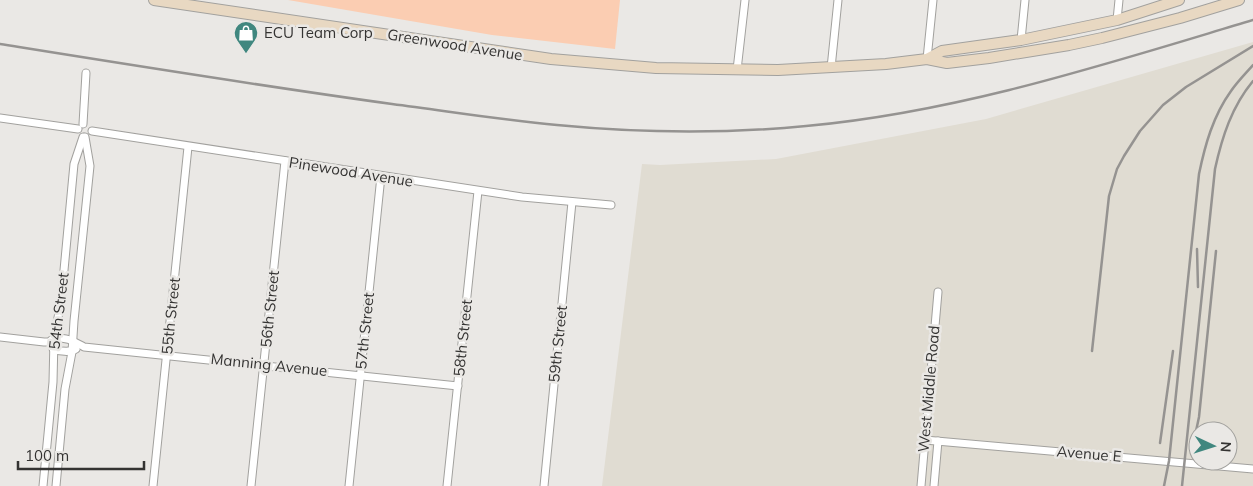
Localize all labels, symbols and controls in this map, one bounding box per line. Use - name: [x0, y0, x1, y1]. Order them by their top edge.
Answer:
- shop icon: ECU Team Corp: [233, 20, 259, 54]
- place label: ECU Team Corp: [264, 23, 373, 42]
- street label: Greenwood Avenue: [386, 24, 524, 65]
- street label: Pinewood Avenue: [288, 152, 415, 191]
- street label: 56th Street: [256, 269, 283, 348]
- street label: 54th Street: [44, 271, 73, 351]
- street label: 55th Street: [157, 276, 184, 355]
- street label: 57th Street: [351, 291, 378, 370]
- street label: 58th Street: [449, 298, 476, 377]
- street label: 59th Street: [544, 304, 571, 383]
- street label: West Middle Road: [913, 325, 944, 453]
- street label: Manning Avenue: [210, 349, 328, 380]
- north arrow: [1188, 421, 1238, 471]
- scale bar: [18, 438, 144, 470]
- street label: Avenue E: [1056, 441, 1122, 466]
- text: N: [1217, 441, 1235, 453]
- text: 100 m: [25, 446, 69, 465]

